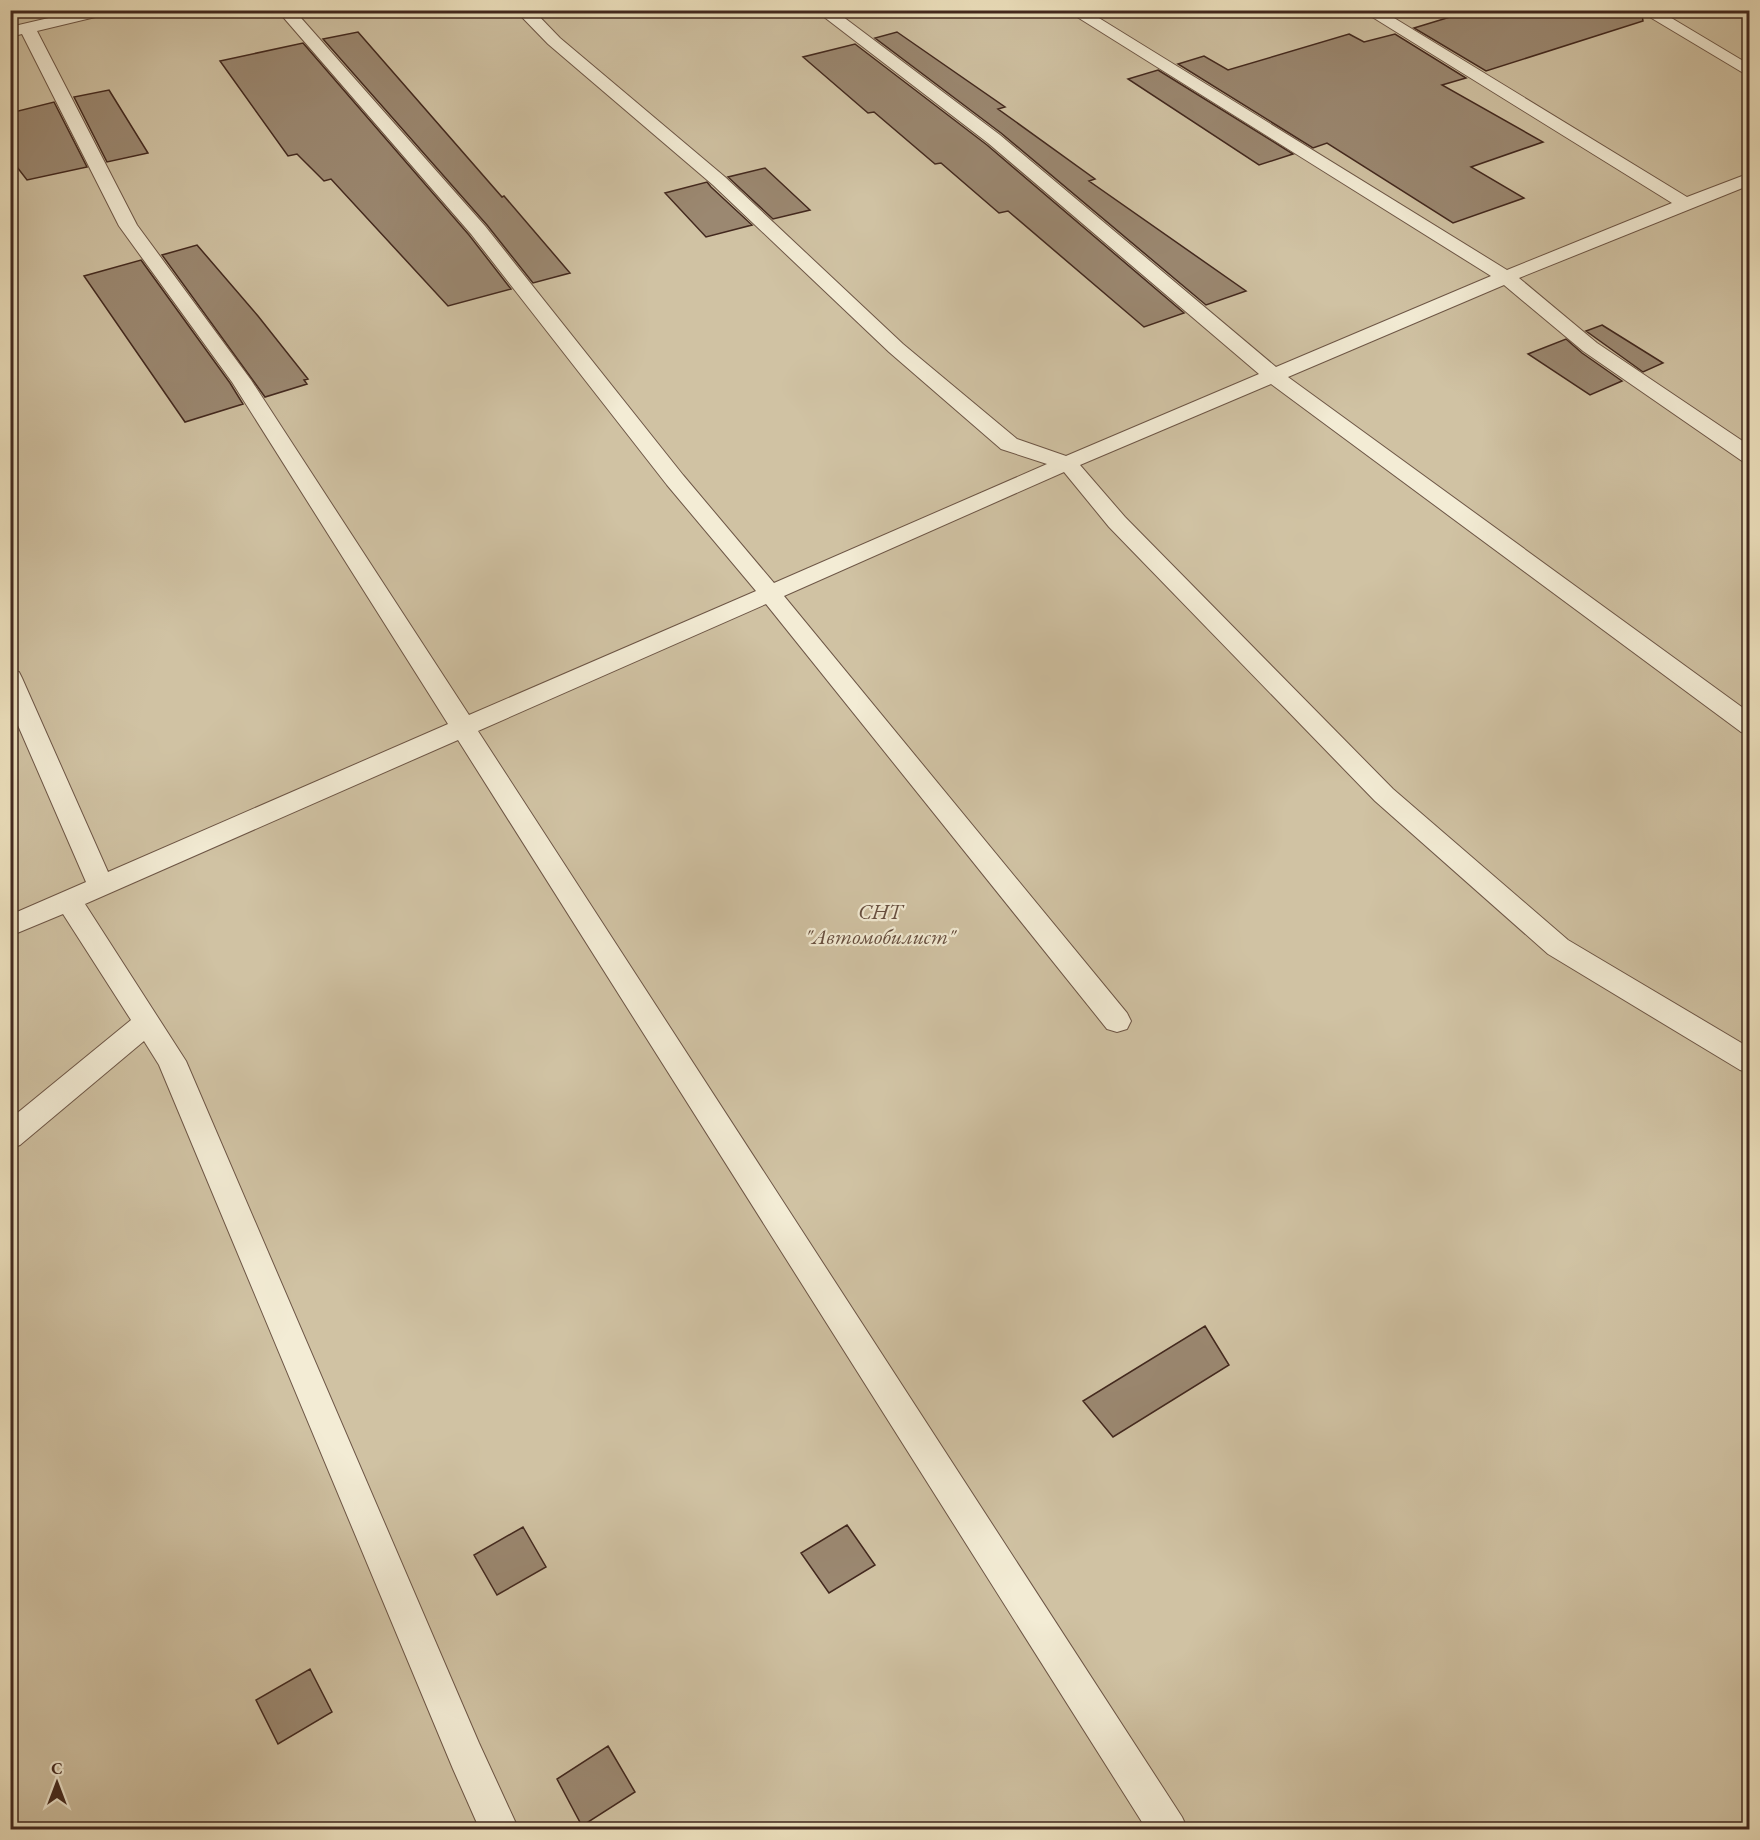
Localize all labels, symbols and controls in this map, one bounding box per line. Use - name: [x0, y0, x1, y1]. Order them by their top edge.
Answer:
- park label: СНТ "Автомобилист": [805, 897, 958, 951]
- north arrow: [27, 1753, 87, 1813]
- text: С: [51, 1758, 63, 1779]

